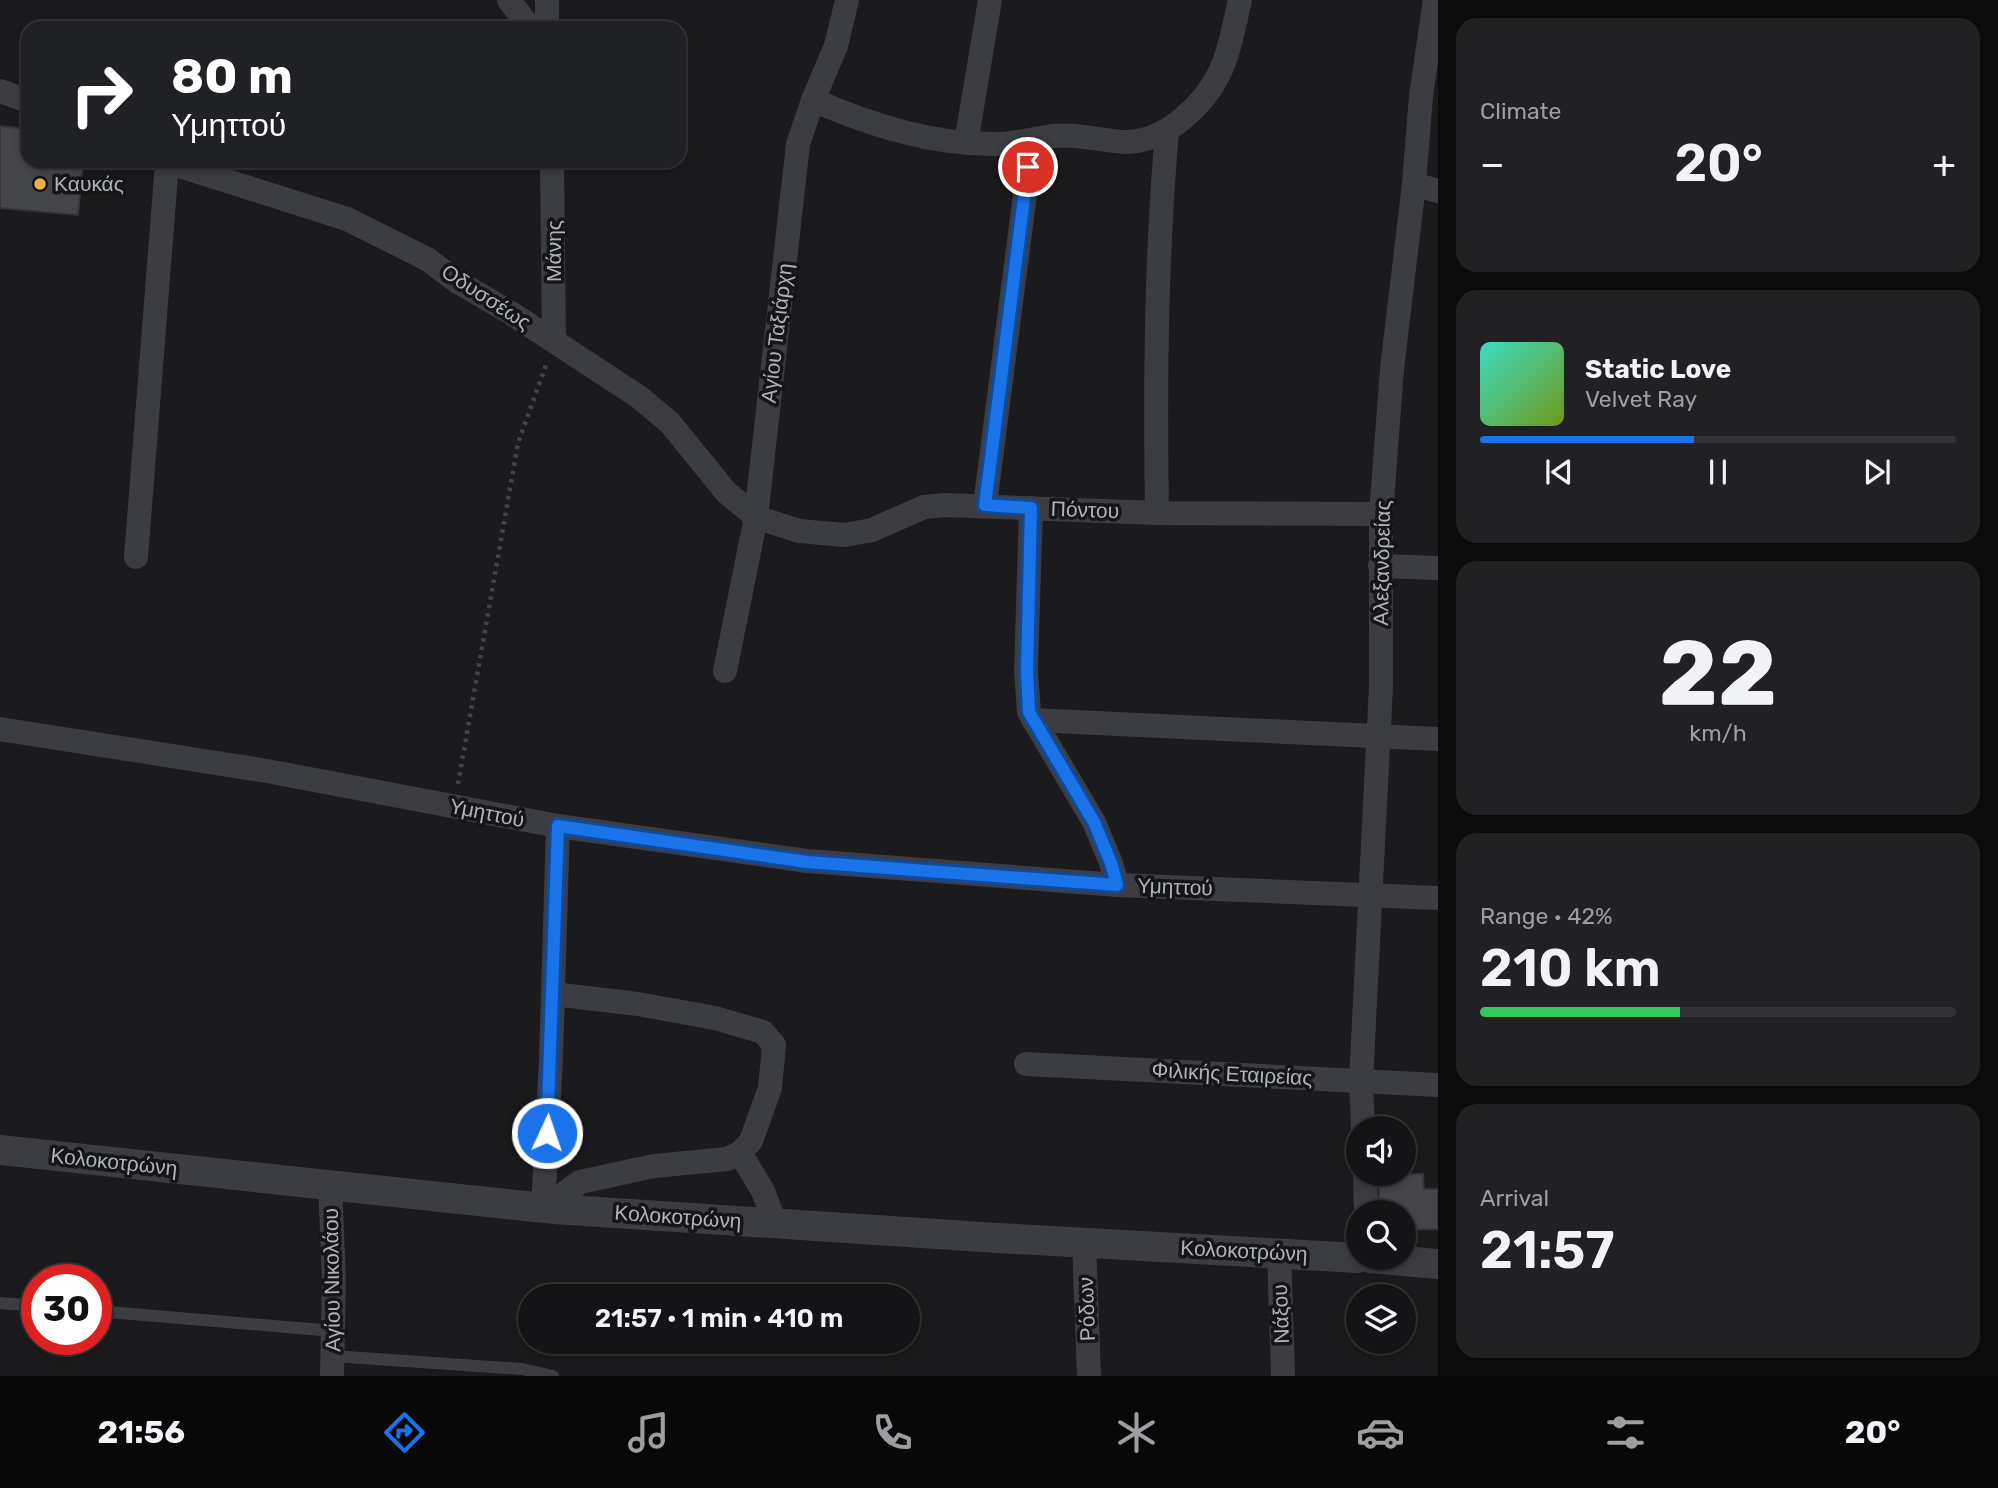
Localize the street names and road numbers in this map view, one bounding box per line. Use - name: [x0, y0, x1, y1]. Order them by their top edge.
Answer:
- street label: Μάνης: [541, 220, 566, 282]
- street label: Οδυσσέως: [437, 259, 536, 335]
- street label: Αγίου Ταξιάρχη: [756, 262, 797, 404]
- street label: Πόντου: [1050, 496, 1120, 523]
- street label: Αλεξανδρείας: [1368, 500, 1395, 626]
- street label: Υμηττού: [448, 793, 527, 832]
- street label: Υμηττού: [1137, 873, 1213, 900]
- street label: Φιλικής Εταιρείας: [1151, 1057, 1313, 1090]
- street label: Κολοκοτρώνη: [49, 1142, 179, 1181]
- street label: Κολοκοτρώνη: [614, 1200, 742, 1233]
- street label: Αγίου Νικολάου: [318, 1208, 345, 1352]
- street label: Κολοκοτρώνη: [1180, 1235, 1308, 1266]
- street label: Ρόδων: [1073, 1276, 1100, 1342]
- street label: Νάξου: [1267, 1284, 1294, 1344]

